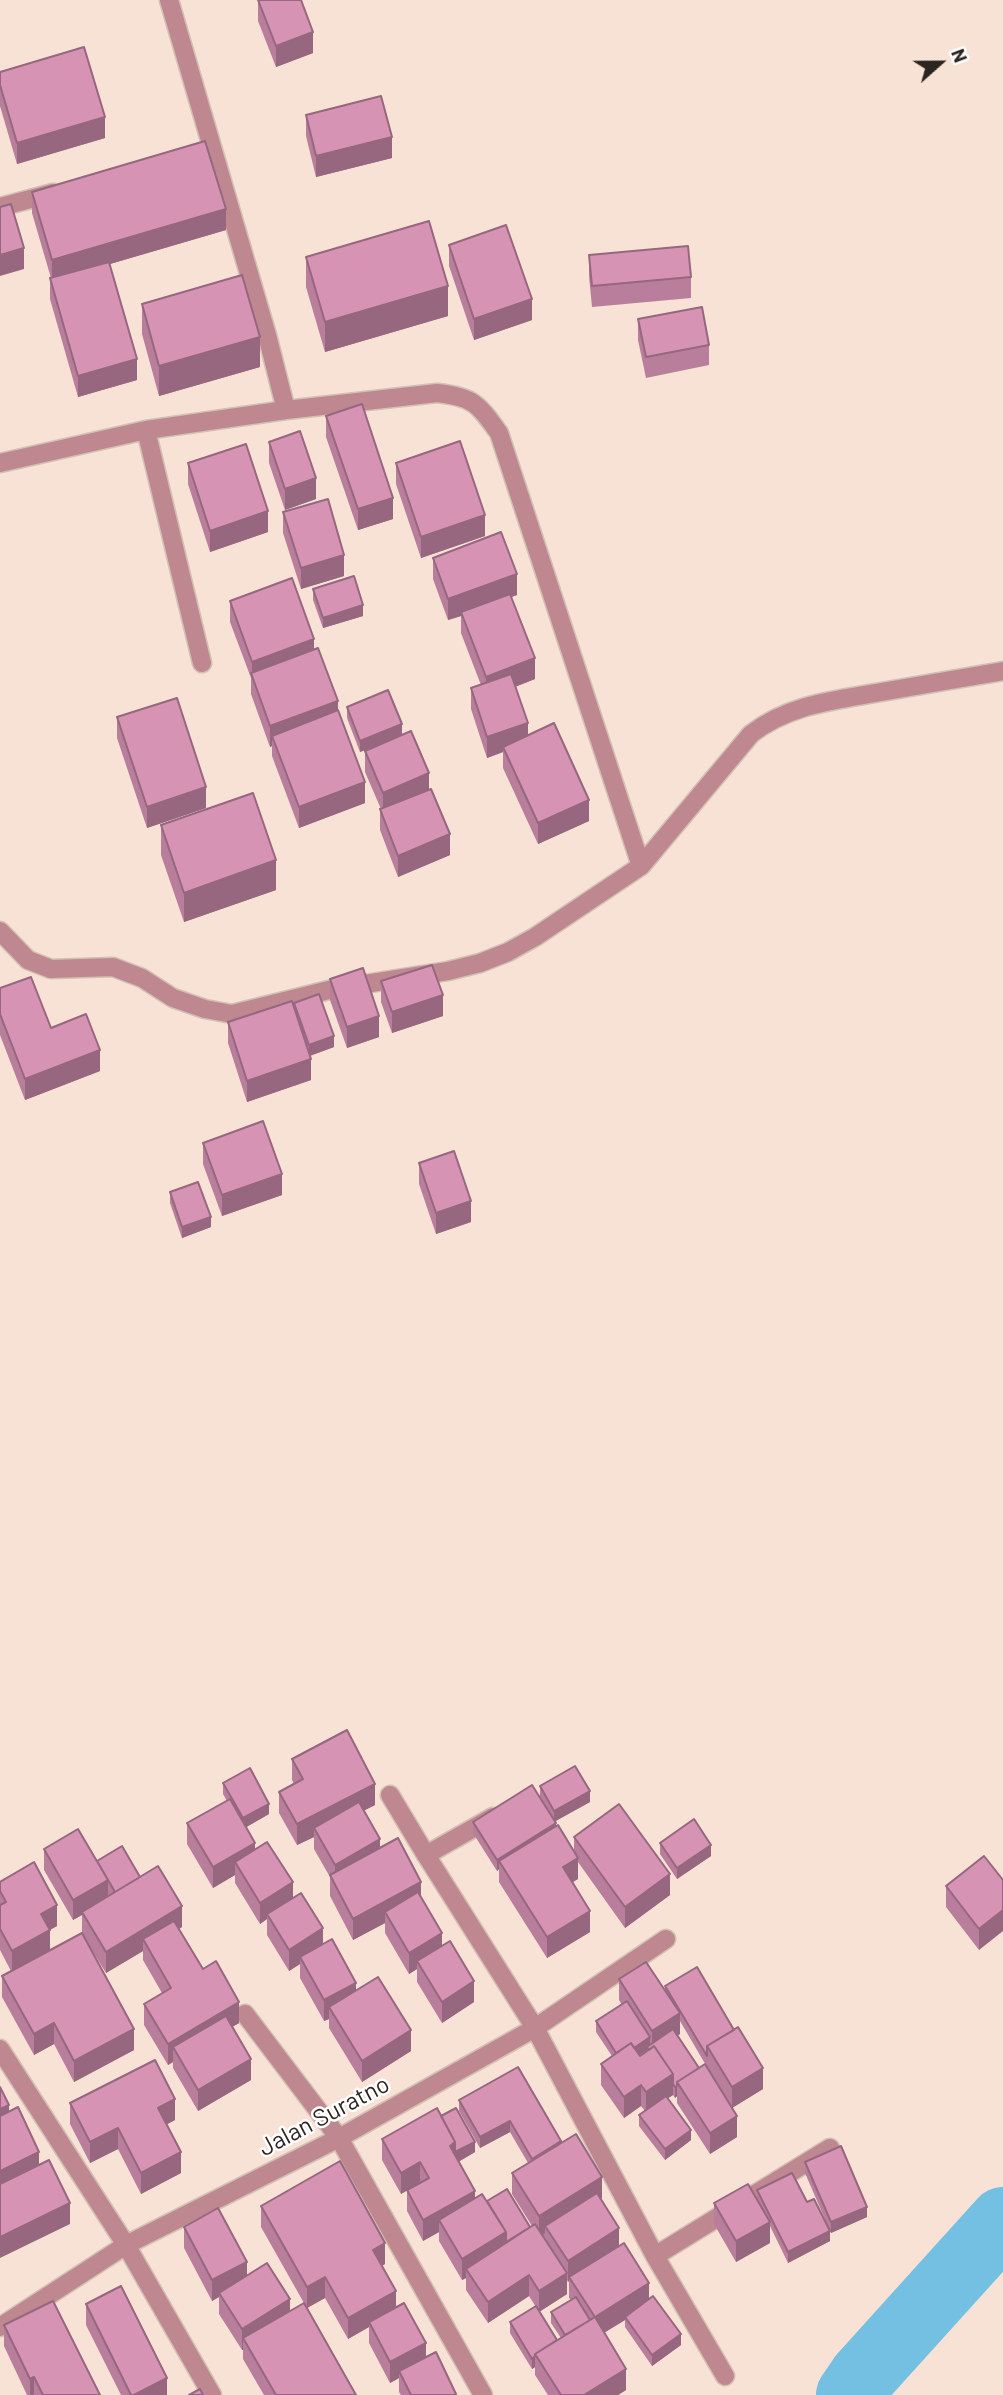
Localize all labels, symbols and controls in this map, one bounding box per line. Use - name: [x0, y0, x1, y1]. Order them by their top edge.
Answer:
- north arrow: [905, 28, 975, 98]
- text: N: [947, 45, 973, 65]
- street label: Jalan Suratno: [254, 2069, 394, 2163]

